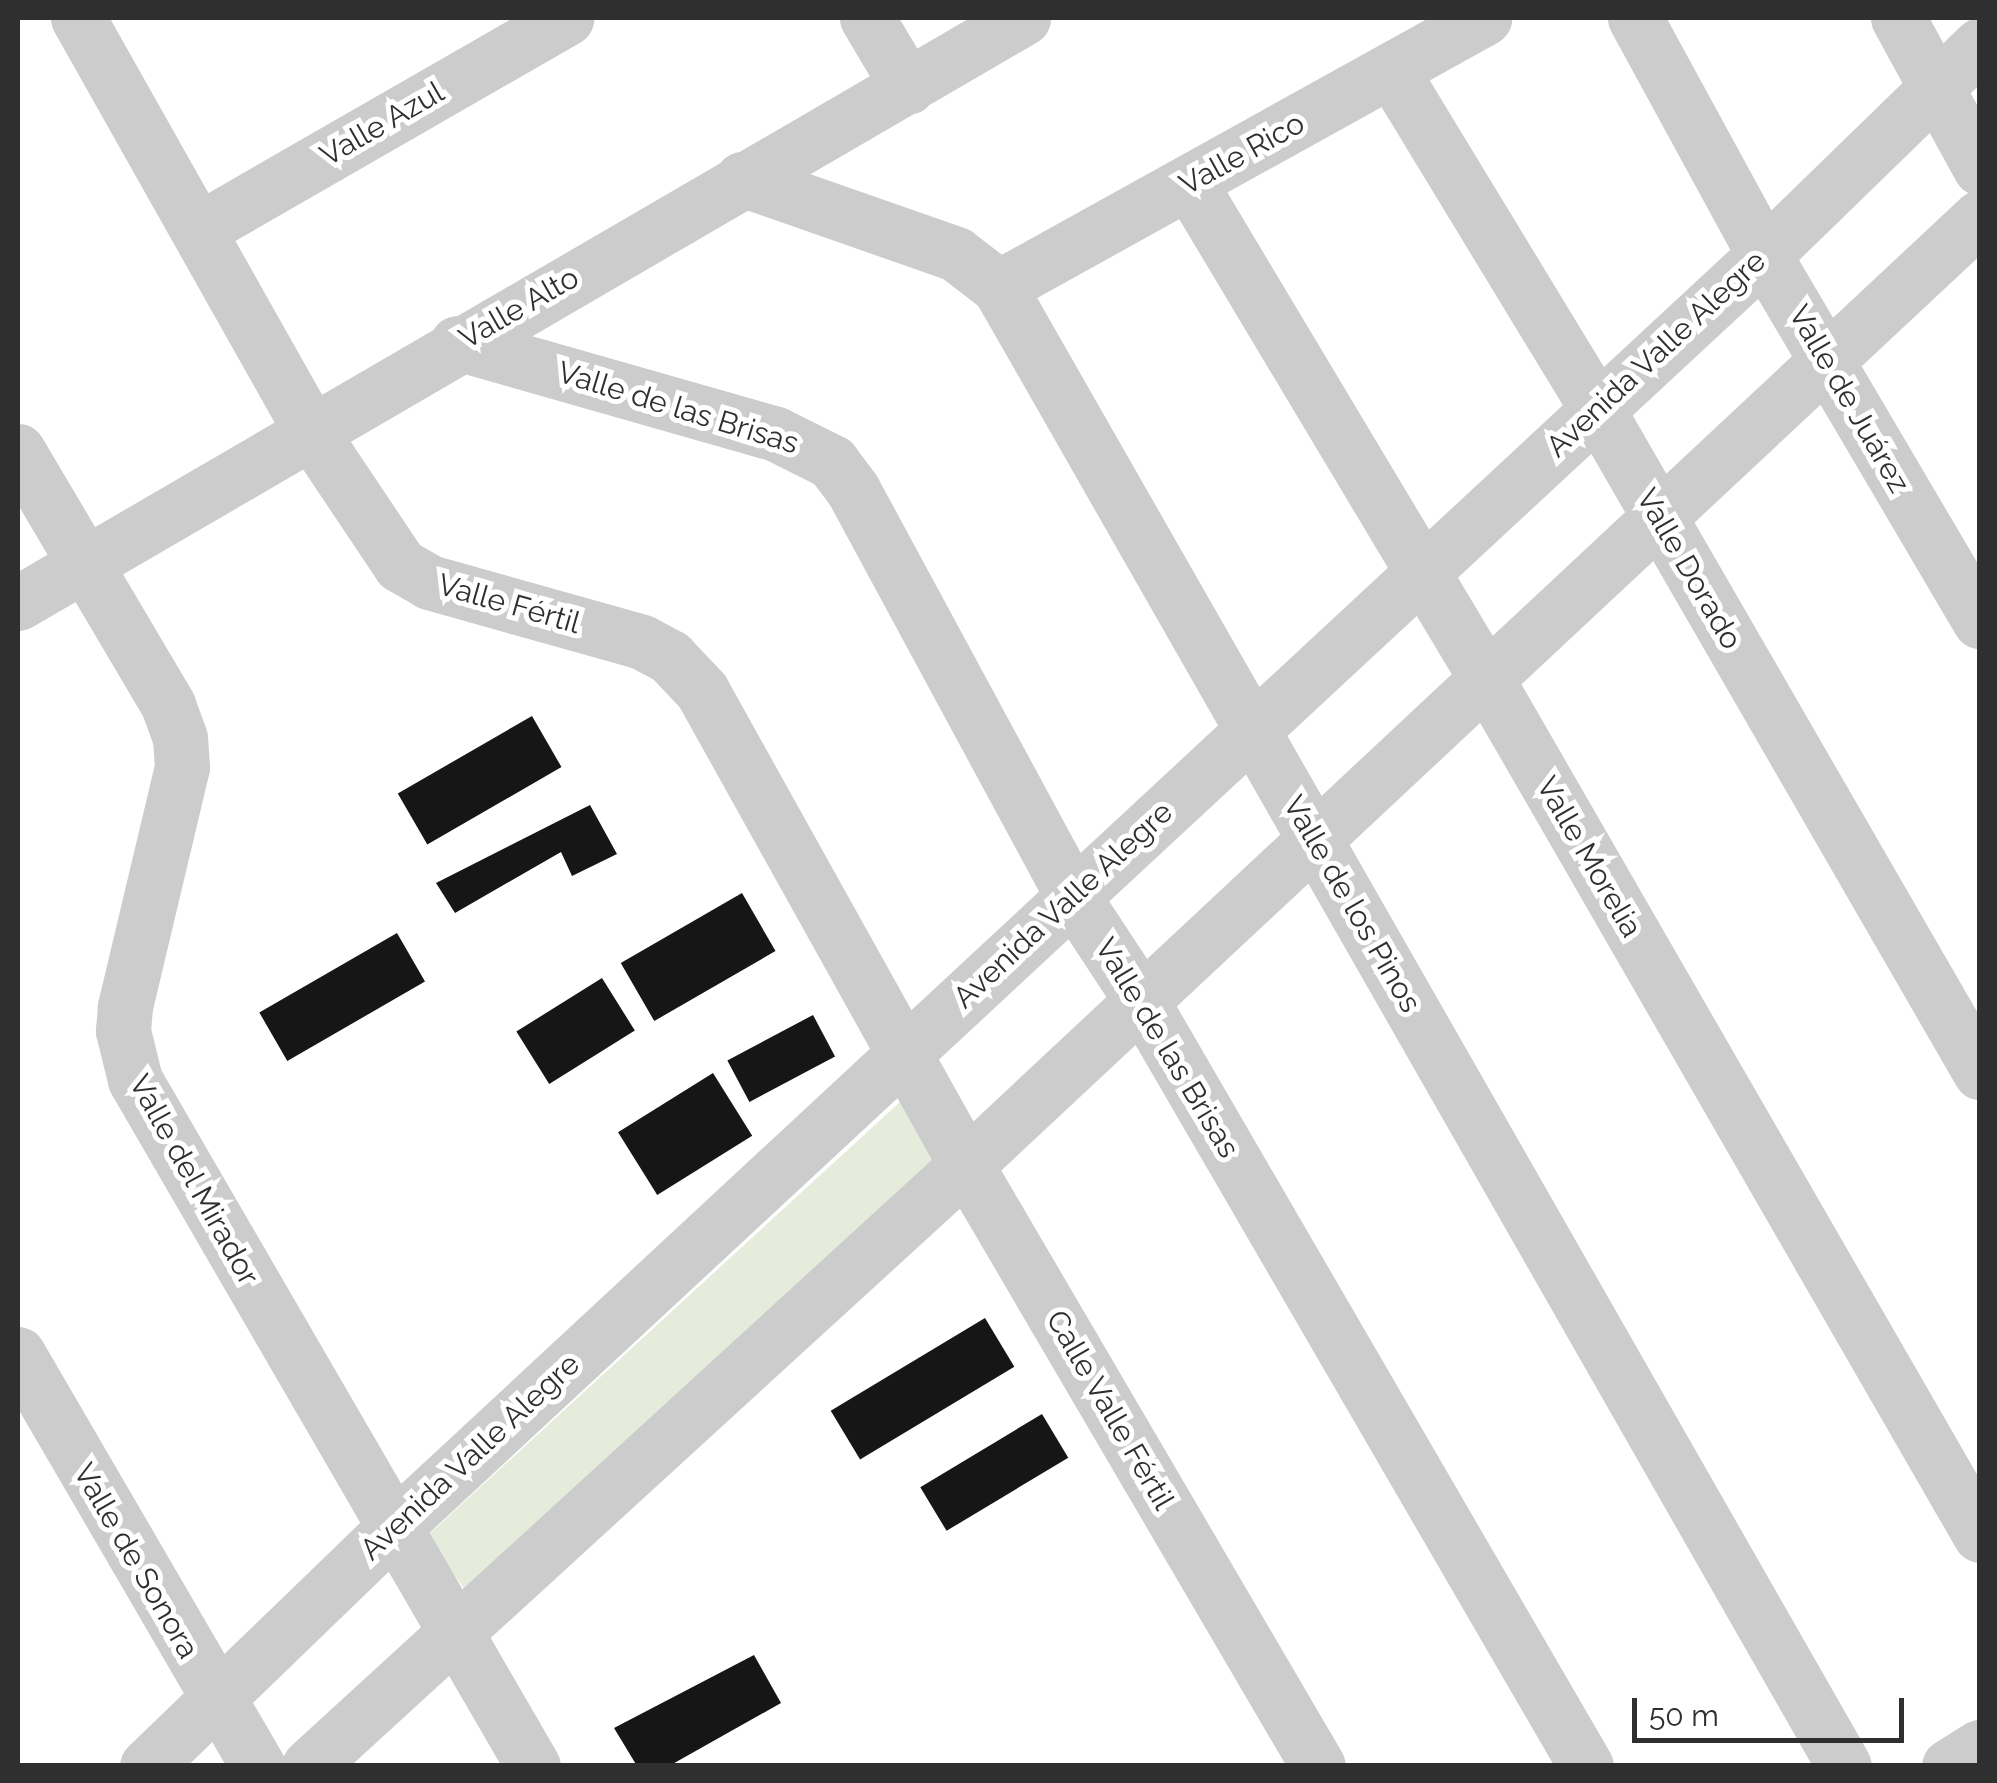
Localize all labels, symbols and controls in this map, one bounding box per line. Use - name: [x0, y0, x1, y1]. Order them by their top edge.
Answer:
- street label: Valle Azul: [313, 74, 451, 174]
- street label: Valle Rico: [1173, 105, 1311, 203]
- street label: Avenida Valle Alegre: [1538, 243, 1774, 465]
- street label: Valle Alto: [452, 259, 586, 357]
- street label: Valle de Juárez: [1781, 298, 1917, 500]
- street label: Valle de las Brisas: [553, 354, 803, 462]
- street label: Valle Dorado: [1629, 482, 1749, 656]
- street label: Valle Fértil: [434, 567, 584, 641]
- street label: Valle Morelia: [1529, 770, 1649, 944]
- street label: Valle de los Pinos: [1275, 789, 1429, 1019]
- street label: Avenida Valle Alegre: [945, 794, 1181, 1016]
- street label: Valle de las Brisas: [1087, 932, 1247, 1164]
- street label: Valle del Mirador: [121, 1068, 267, 1292]
- street label: Calle Valle Fértil: [1038, 1304, 1182, 1516]
- street label: Avenida Valle Alegre: [352, 1346, 588, 1568]
- street label: Valle de Sonora: [66, 1457, 206, 1665]
- scale bar: [1637, 1678, 1910, 1740]
- text: 50 m: [1649, 1698, 1719, 1733]

